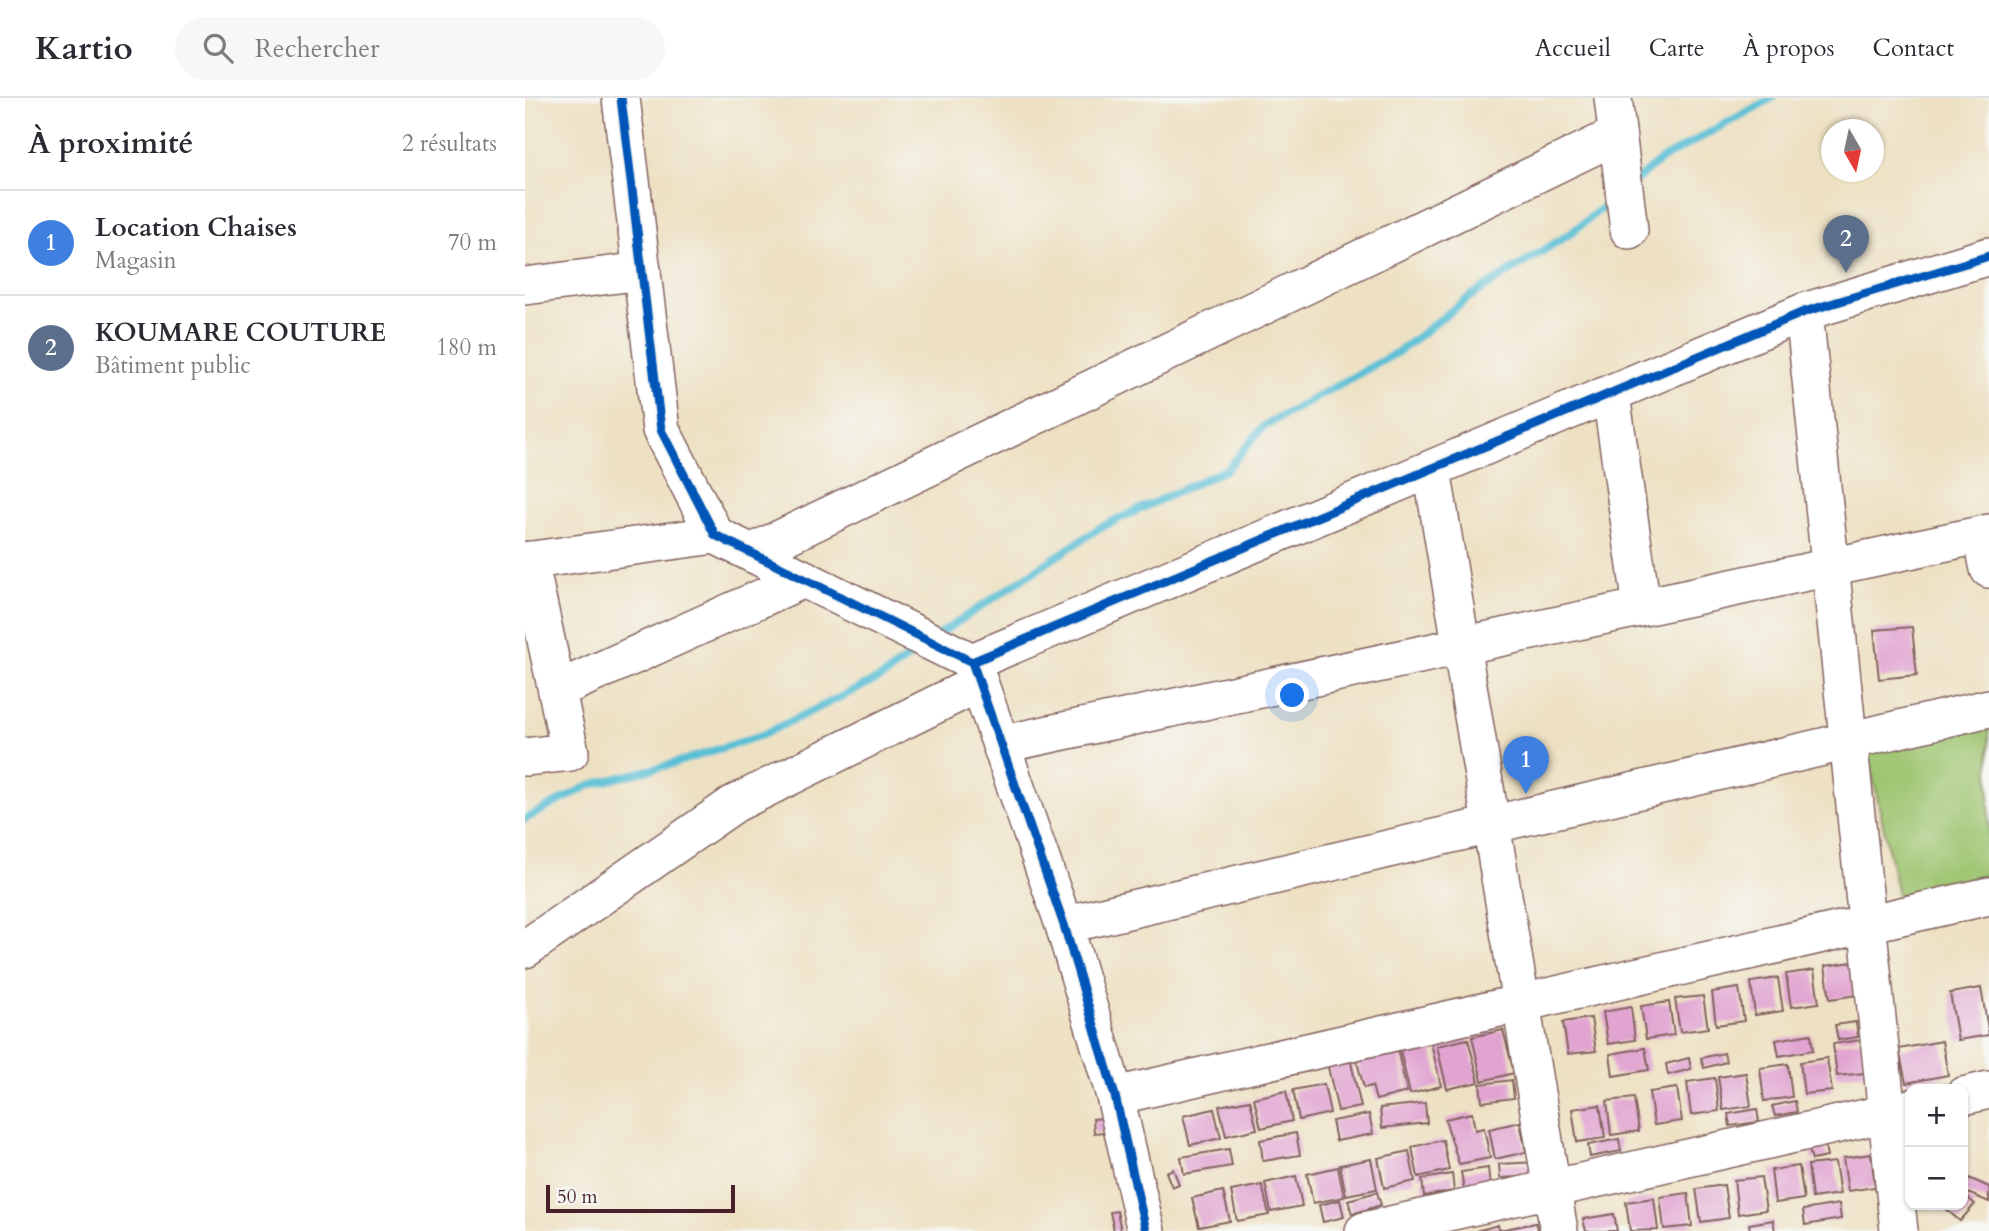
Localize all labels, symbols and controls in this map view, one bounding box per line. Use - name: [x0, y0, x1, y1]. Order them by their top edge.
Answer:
- search box: [175, 17, 665, 80]
- text: Kartio: [35, 26, 133, 71]
- icon: search: [199, 29, 237, 67]
- text: Rechercher: [255, 31, 379, 66]
- text: Accueil: [1535, 32, 1611, 65]
- text: Carte: [1649, 32, 1705, 65]
- text: À propos: [1743, 32, 1835, 65]
- text: Contact: [1873, 32, 1954, 65]
- north arrow: [1821, 119, 1884, 182]
- text: À proximité: [28, 123, 193, 164]
- text: 2 résultats: [402, 128, 497, 159]
- text: Location Chaises: [95, 210, 297, 245]
- pin: 2: [1823, 215, 1869, 273]
- text: 1: [45, 227, 57, 258]
- text: 70 m: [448, 227, 497, 258]
- text: Magasin: [95, 245, 177, 276]
- text: KOUMARE COUTURE: [95, 315, 386, 350]
- text: 2: [45, 332, 57, 363]
- text: 180 m: [436, 332, 497, 363]
- text: Bâtiment public: [95, 350, 251, 381]
- your location: [1275, 678, 1309, 712]
- pin: 1: [1503, 736, 1549, 794]
- map controls: [1905, 1084, 1968, 1210]
- button: +: [1905, 1084, 1968, 1147]
- button: −: [1905, 1147, 1968, 1210]
- scale bar: [546, 1182, 735, 1214]
- text: 50 m: [557, 1184, 598, 1210]

